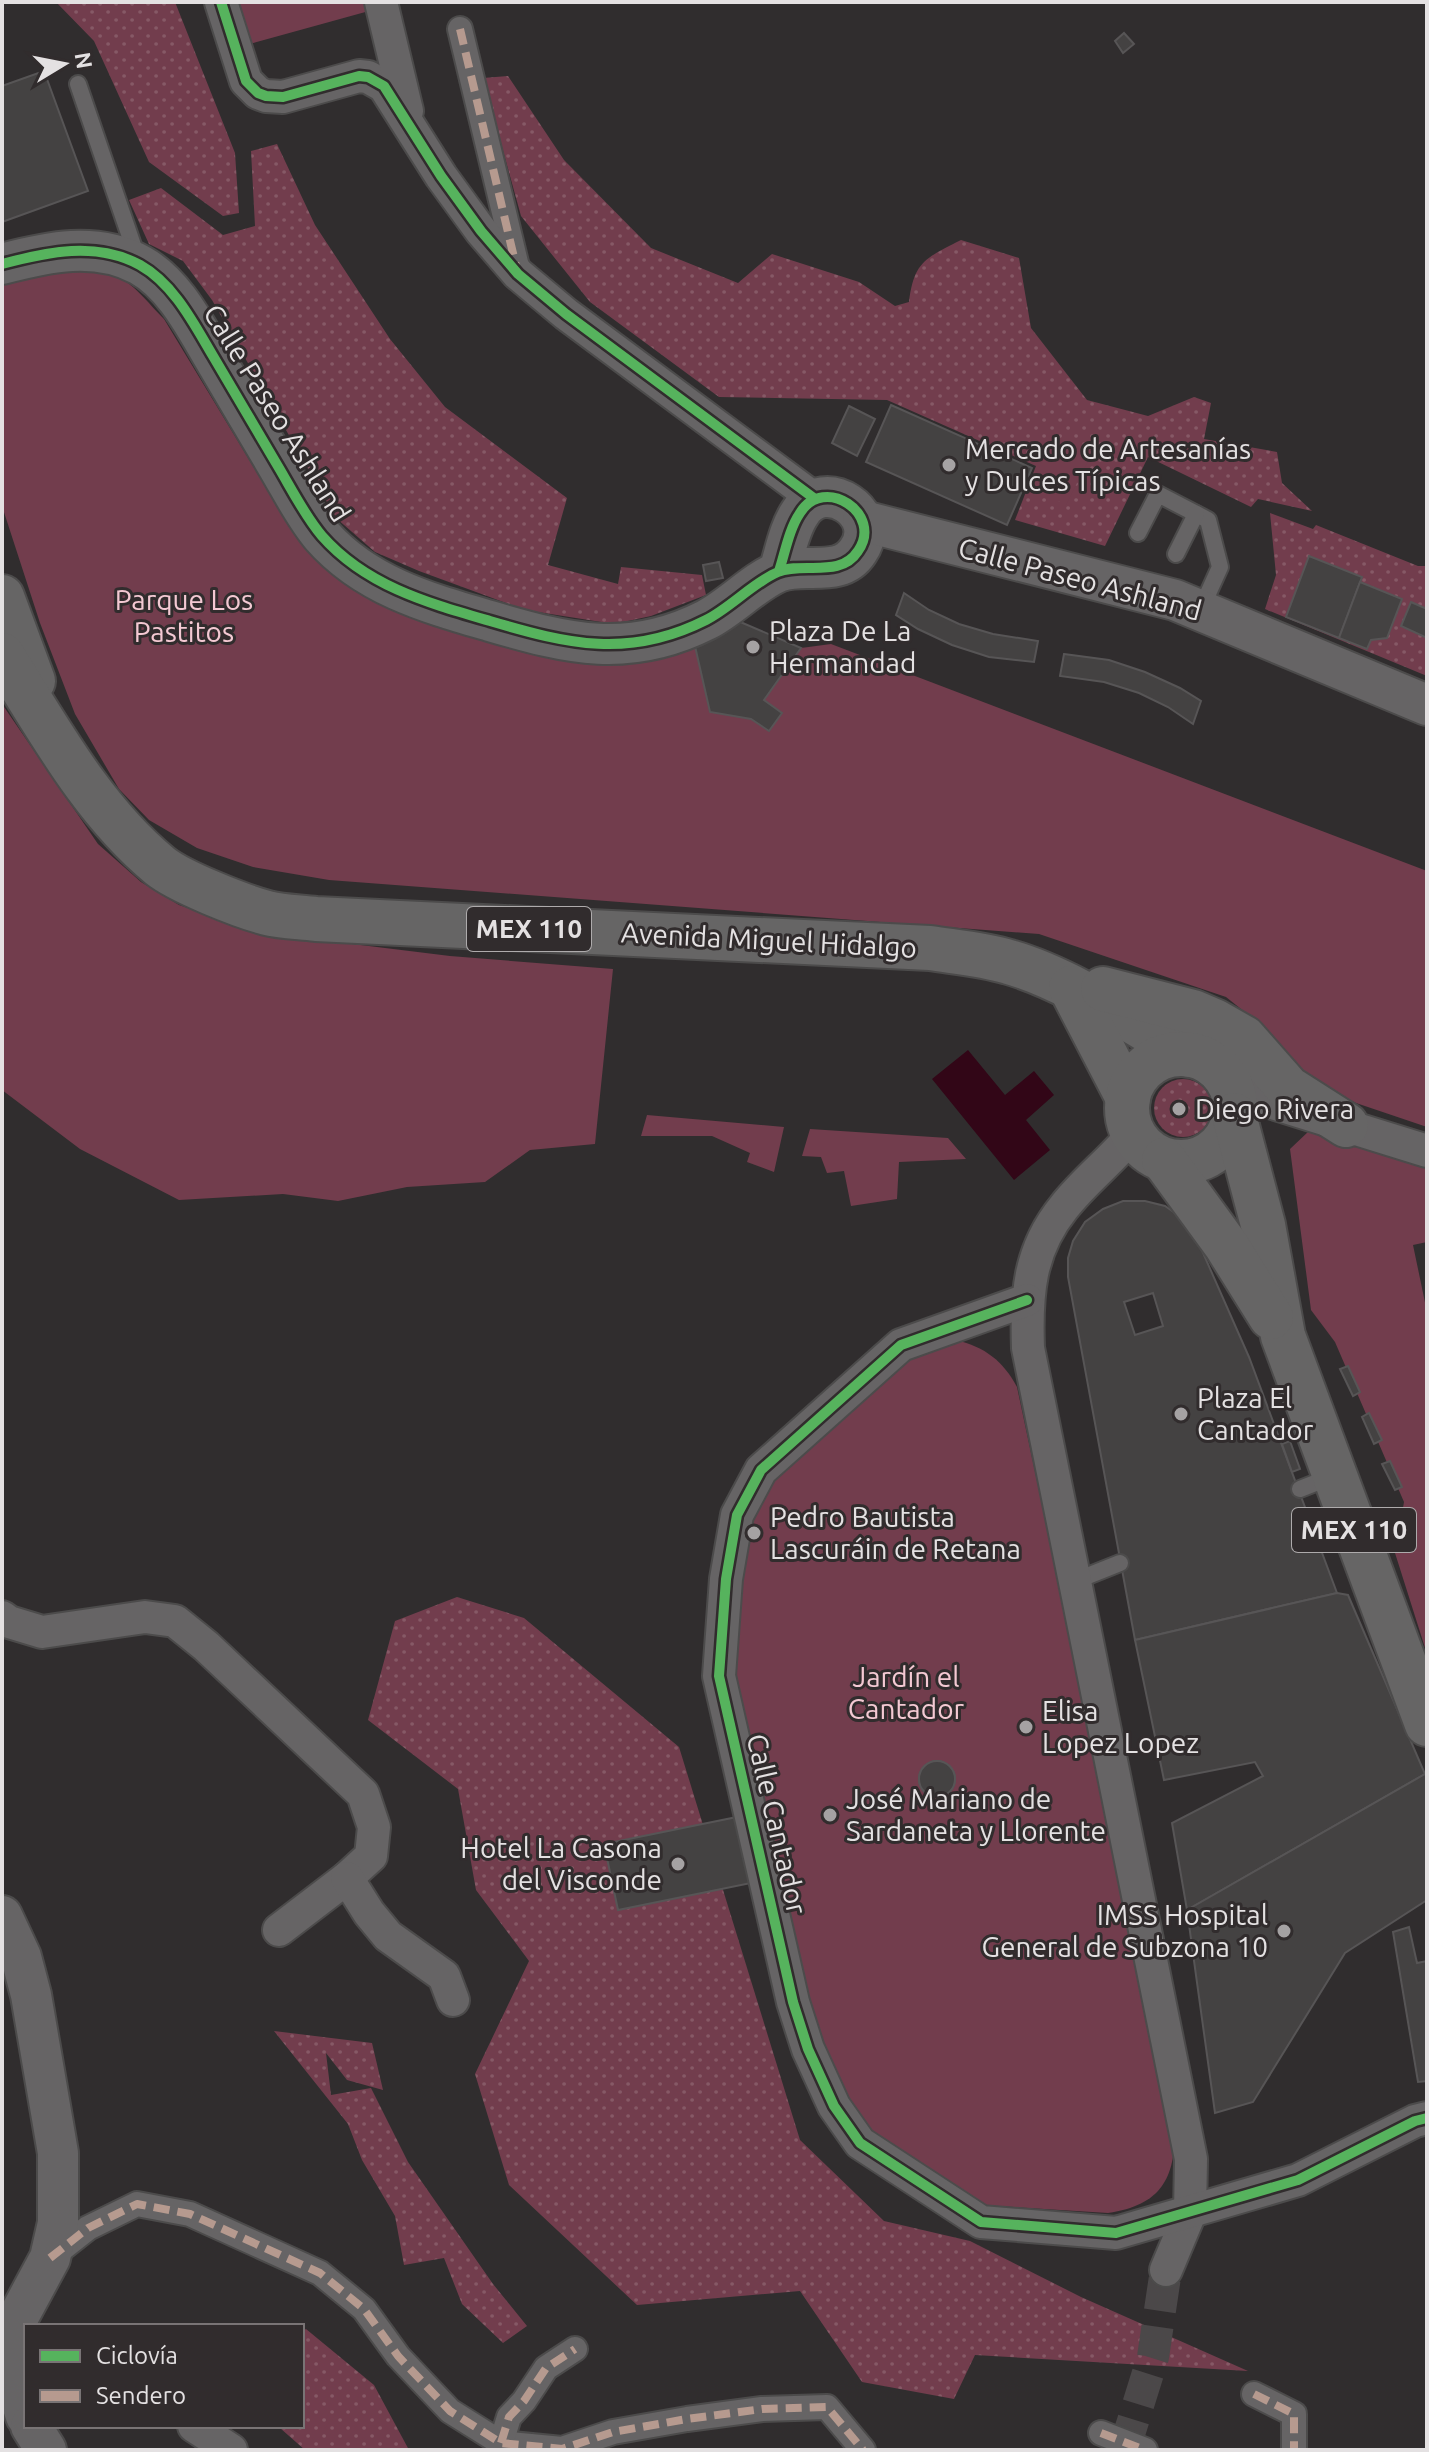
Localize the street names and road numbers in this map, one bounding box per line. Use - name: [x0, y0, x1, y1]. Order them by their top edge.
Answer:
- street label: Calle Paseo Ashland: [198, 298, 357, 527]
- street label: Calle Paseo Ashland: [955, 531, 1205, 626]
- road number: MEX 110: [467, 907, 591, 951]
- street label: Avenida Miguel Hidalgo: [620, 916, 918, 963]
- road number: MEX 110: [1292, 1508, 1416, 1552]
- street label: Calle Cantador: [742, 1731, 813, 1918]

